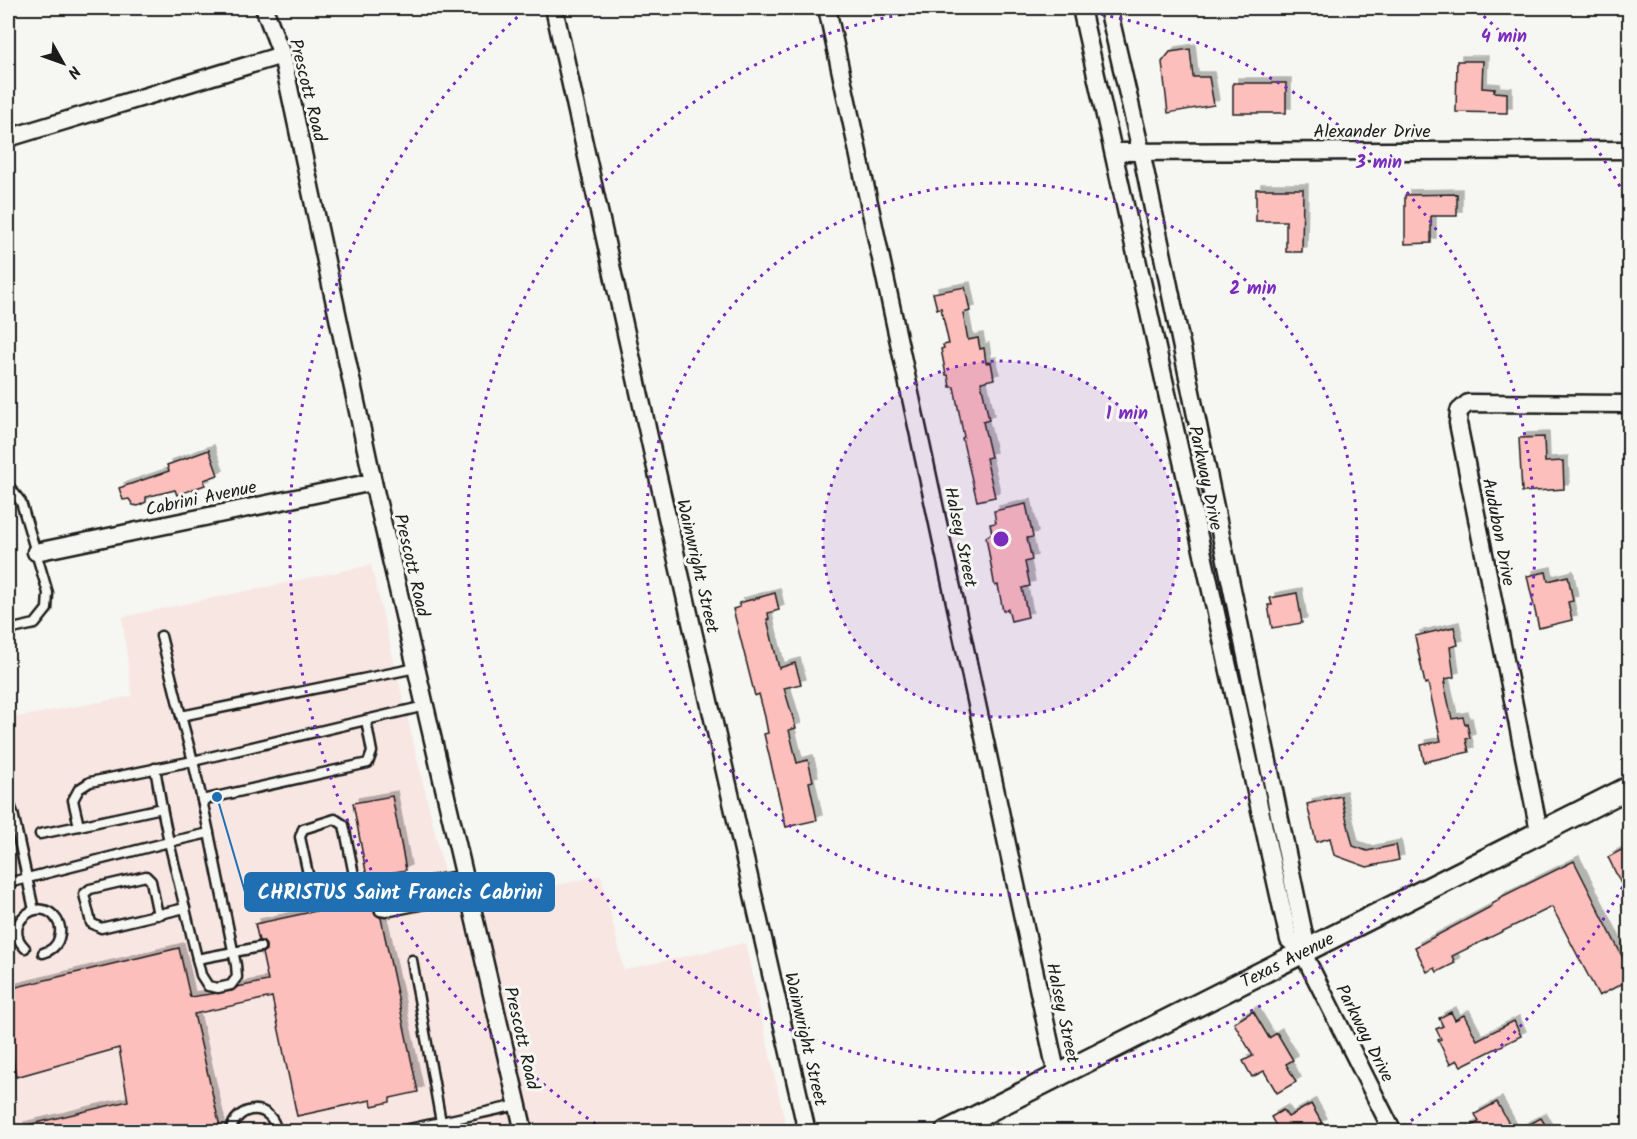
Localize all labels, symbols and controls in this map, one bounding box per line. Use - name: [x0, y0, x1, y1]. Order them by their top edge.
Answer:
- text: 4 min: [1481, 23, 1527, 52]
- north arrow: [33, 33, 93, 93]
- street label: Prescott Road: [280, 36, 334, 146]
- text: N: [61, 60, 86, 84]
- street label: Alexander Drive: [1314, 118, 1430, 147]
- text: 3 min: [1355, 149, 1402, 178]
- text: 2 min: [1230, 275, 1276, 304]
- text: 1 min: [1106, 400, 1148, 429]
- street label: Parkway Drive: [1179, 423, 1230, 533]
- street label: Cabrini Avenue: [143, 474, 260, 525]
- street label: Audubon Drive: [1473, 476, 1522, 589]
- street label: Halsey Street: [935, 484, 985, 591]
- street label: Wainwright Street: [667, 496, 726, 637]
- street label: Prescott Road: [385, 511, 437, 621]
- centre of rings: [991, 529, 1011, 549]
- callout: CHRISTUS Saint Francis Cabrini: [245, 873, 554, 911]
- text: CHRISTUS Saint Francis Cabrini: [258, 878, 543, 910]
- street label: Texas Avenue: [1236, 925, 1340, 997]
- street label: Halsey Street: [1037, 960, 1087, 1067]
- street label: Wainwright Street: [775, 969, 834, 1110]
- street label: Parkway Drive: [1327, 980, 1401, 1088]
- street label: Prescott Road: [495, 984, 547, 1094]

